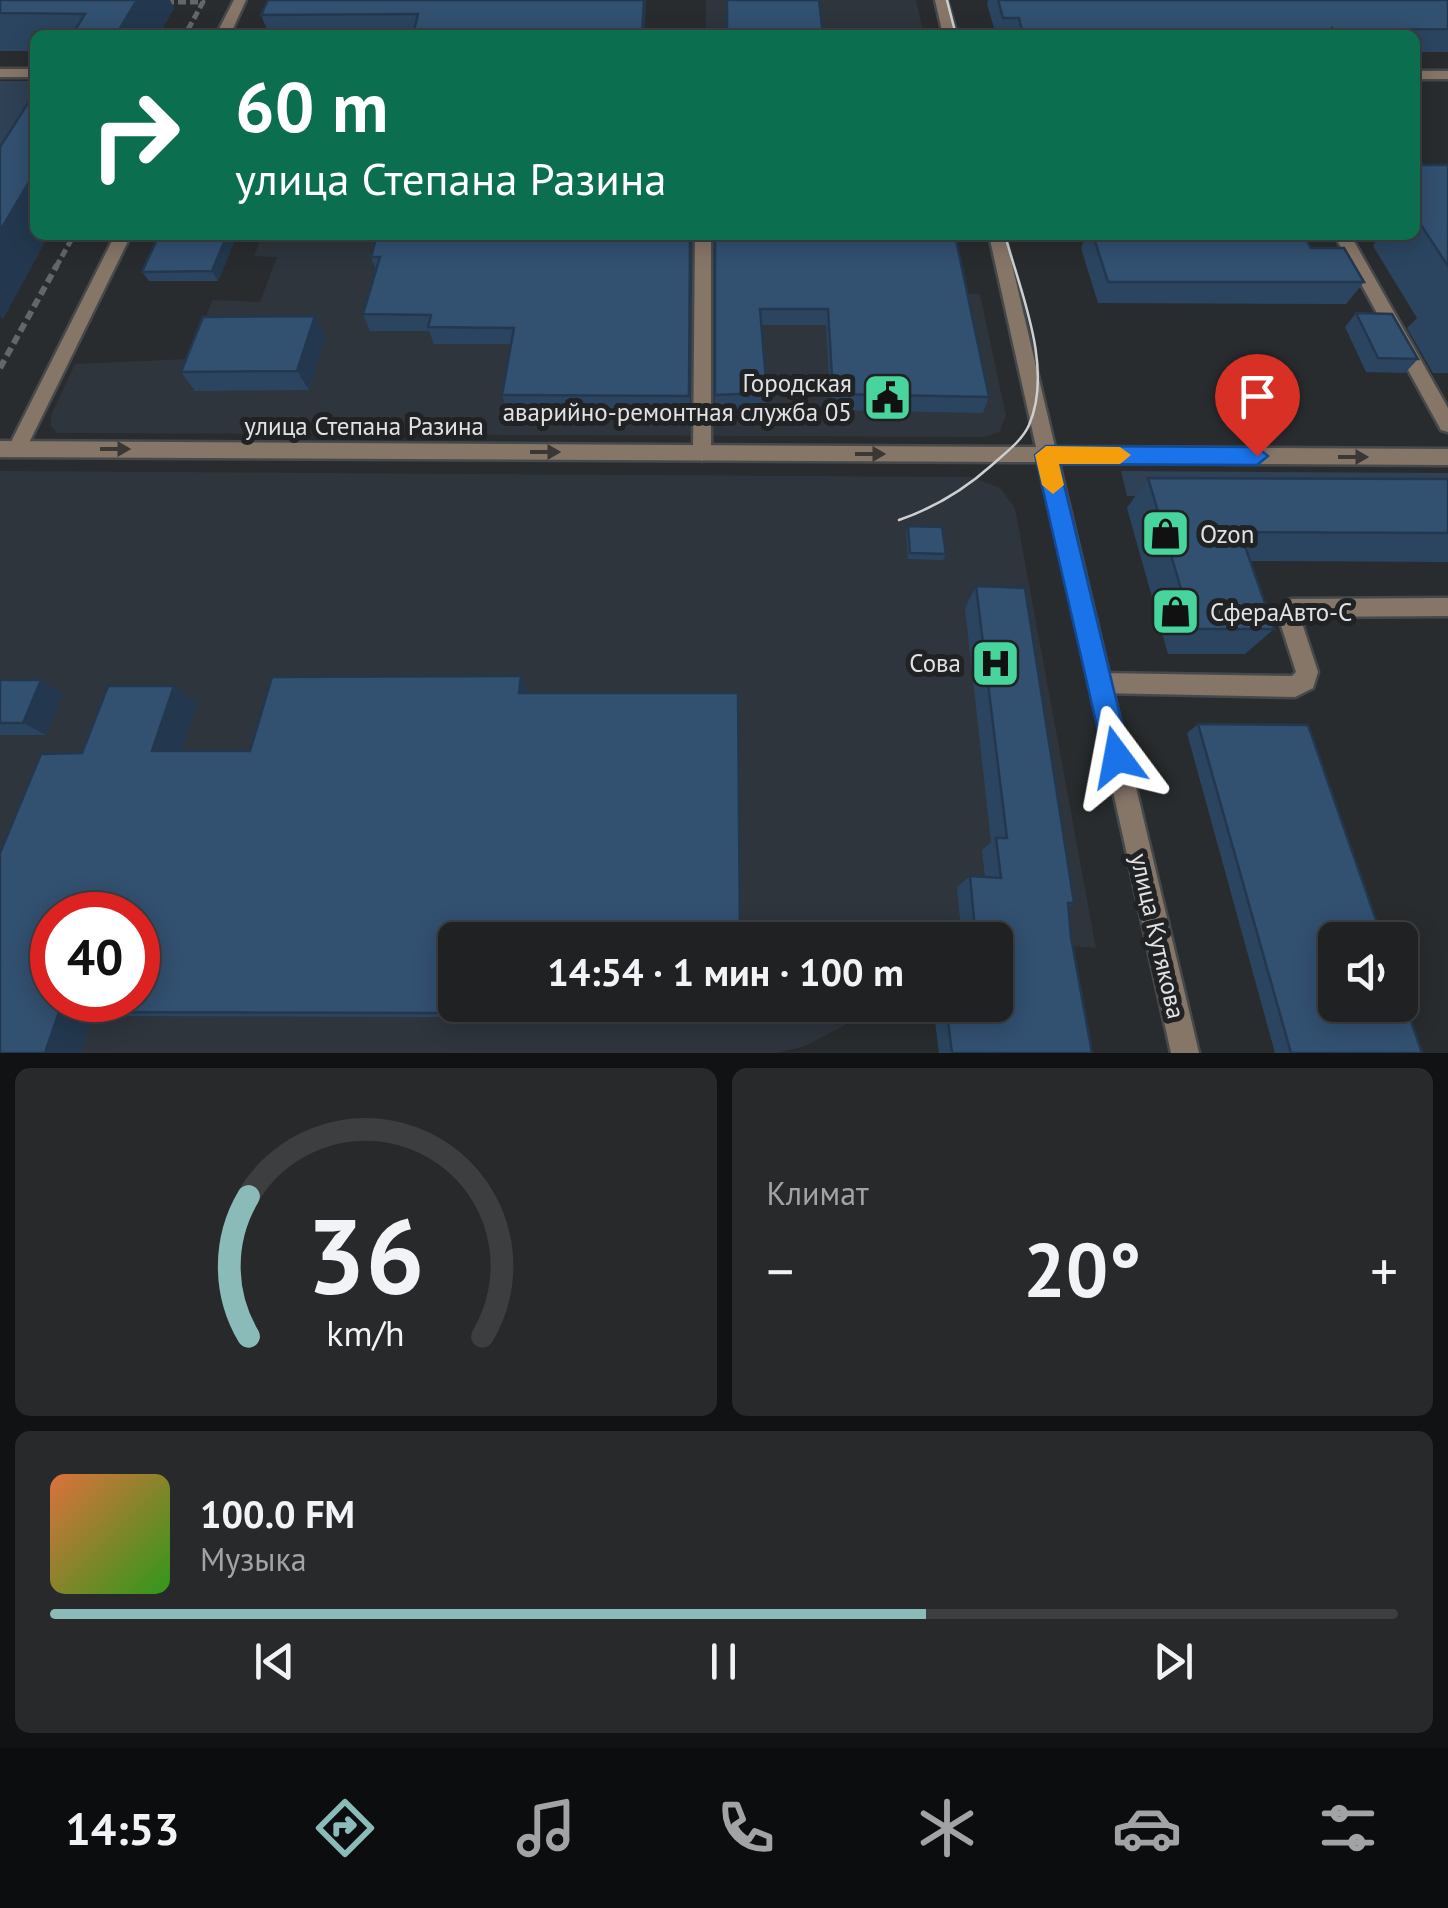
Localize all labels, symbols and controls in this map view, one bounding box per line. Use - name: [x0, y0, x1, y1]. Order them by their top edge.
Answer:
- text: 60 m: [235, 61, 388, 151]
- icon: right: [70, 70, 200, 200]
- text: улица Степана Разина: [235, 149, 667, 207]
- pin: [1215, 354, 1300, 457]
- place label: Городская аварийно-ремонтная служба 05: [503, 367, 852, 428]
- icon: arrive: [1230, 369, 1285, 424]
- public building icon: Городская аварийно-ремонтная служба 05: [861, 371, 913, 423]
- street label: улица Степана Разина: [244, 410, 484, 442]
- one-way arrow: [99, 441, 131, 457]
- one-way arrow: [529, 444, 561, 460]
- one-way arrow: [854, 446, 886, 462]
- one-way arrow: [1338, 449, 1370, 465]
- shop icon: Ozon: [1139, 508, 1191, 560]
- place label: Ozon: [1200, 518, 1254, 550]
- shop icon: СфераАвто-С: [1149, 586, 1201, 638]
- place label: СфераАвто-С: [1210, 596, 1352, 628]
- hospital icon: Сова: [970, 637, 1022, 689]
- place label: Сова: [909, 647, 961, 679]
- position arrow: [1065, 705, 1169, 809]
- street label: улица Кутякова: [1123, 850, 1193, 1022]
- speed limit sign: 40: [30, 892, 160, 1022]
- map controls: [1318, 922, 1418, 1022]
- button: sound: [1318, 922, 1418, 1022]
- text: 14:54 · 1 мин · 100 m: [547, 947, 904, 996]
- text: Климат: [767, 1172, 869, 1214]
- text: 36: [307, 1188, 425, 1323]
- text: 20°: [1023, 1221, 1141, 1318]
- text: −: [767, 1235, 794, 1306]
- text: +: [1370, 1235, 1398, 1306]
- text: km/h: [327, 1310, 405, 1356]
- text: 100.0 FM: [200, 1489, 355, 1538]
- text: Музыка: [200, 1538, 307, 1580]
- icon: previous: [247, 1634, 302, 1689]
- icon: pause: [696, 1634, 751, 1689]
- icon: next: [1146, 1634, 1201, 1689]
- icon: directions: [310, 1793, 380, 1863]
- icon: music: [511, 1793, 581, 1863]
- icon: phone: [711, 1793, 781, 1863]
- icon: climate: [912, 1793, 982, 1863]
- icon: car: [1112, 1793, 1182, 1863]
- icon: filters: [1313, 1793, 1383, 1863]
- text: 14:53: [65, 1799, 179, 1857]

